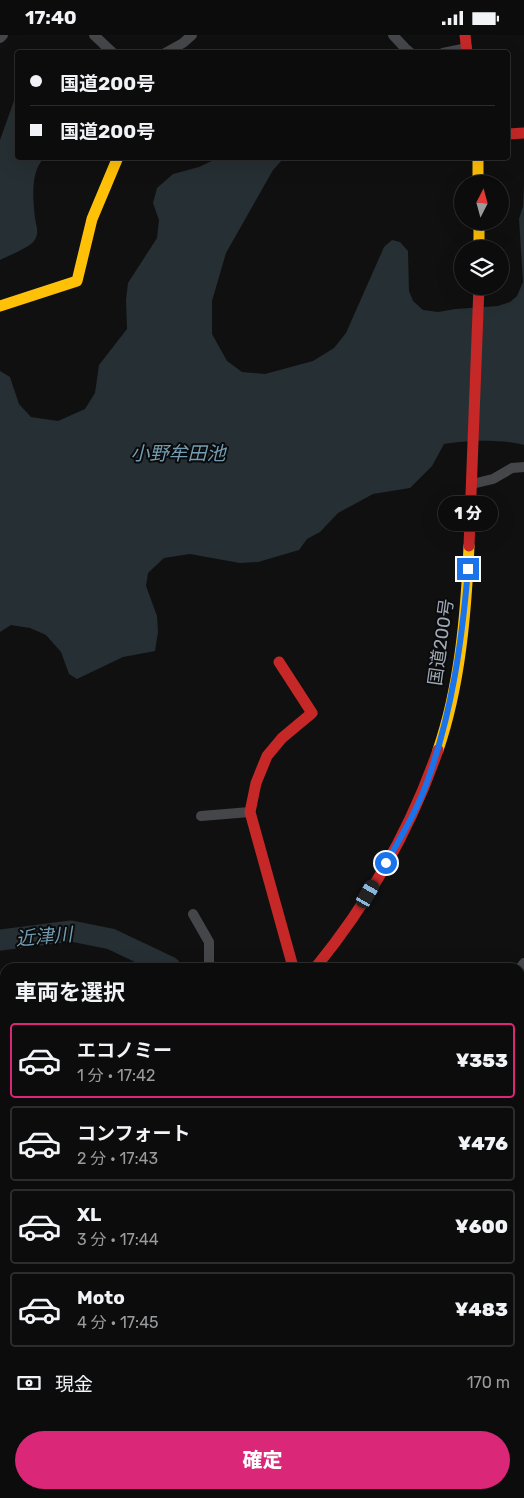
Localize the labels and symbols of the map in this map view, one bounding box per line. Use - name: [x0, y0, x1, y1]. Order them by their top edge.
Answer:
- north arrow: [454, 175, 509, 230]
- water label: 小野牟田池: [130, 442, 227, 465]
- callout: 1 分: [438, 497, 498, 531]
- route end: [457, 558, 479, 580]
- street label: 国道200号: [424, 597, 458, 687]
- route start: [375, 852, 397, 874]
- car: [354, 877, 381, 911]
- water label: 近津川: [15, 922, 75, 950]

